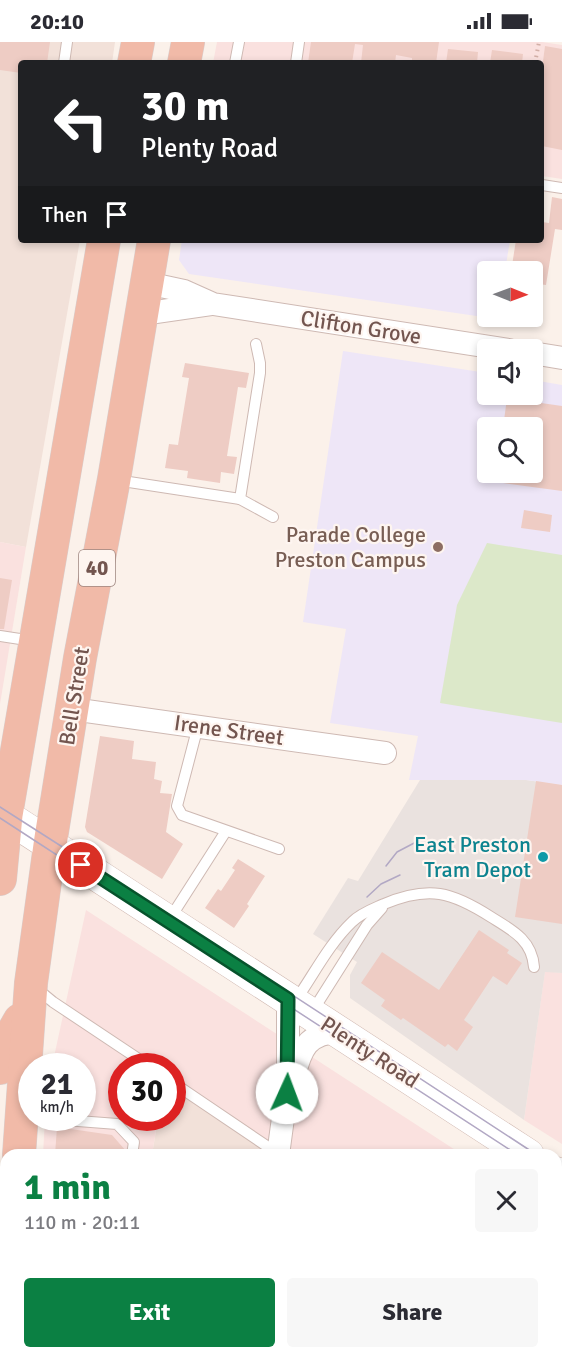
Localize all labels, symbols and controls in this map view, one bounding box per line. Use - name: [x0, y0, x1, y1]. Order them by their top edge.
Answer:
- text: 20:10: [30, 8, 84, 35]
- text: 30 m: [141, 81, 230, 132]
- icon: left: [42, 84, 120, 162]
- text: Plenty Road: [141, 132, 278, 165]
- icon: arrive: [100, 198, 133, 231]
- text: Then: [42, 201, 88, 228]
- north arrow: [477, 261, 543, 327]
- map controls: [477, 261, 543, 483]
- street label: Clifton Grove: [299, 304, 423, 350]
- button: sound: [477, 339, 543, 405]
- button: search: [477, 417, 543, 483]
- place label: Parade College Preston Campus: [275, 521, 426, 573]
- marker: Parade College Preston Campus: [431, 540, 445, 554]
- road number: 40: [79, 550, 115, 586]
- street label: Bell Street: [53, 645, 95, 747]
- street label: Irene Street: [172, 709, 286, 751]
- place label: East Preston Tram Depot: [414, 831, 531, 883]
- pin: [55, 839, 106, 890]
- icon: arrive: [64, 848, 97, 881]
- marker: East Preston Tram Depot: [536, 850, 550, 864]
- street label: Plenty Road: [316, 1010, 424, 1094]
- speed limit sign: 30: [108, 1053, 186, 1131]
- position arrow: [255, 1061, 319, 1125]
- text: 21: [41, 1066, 73, 1103]
- text: km/h: [40, 1098, 74, 1116]
- text: 1 min: [24, 1165, 111, 1210]
- button: close: [475, 1169, 538, 1232]
- text: 110 m · 20:11: [24, 1210, 140, 1235]
- button: Exit: [24, 1278, 275, 1347]
- button: Share: [287, 1278, 538, 1347]

